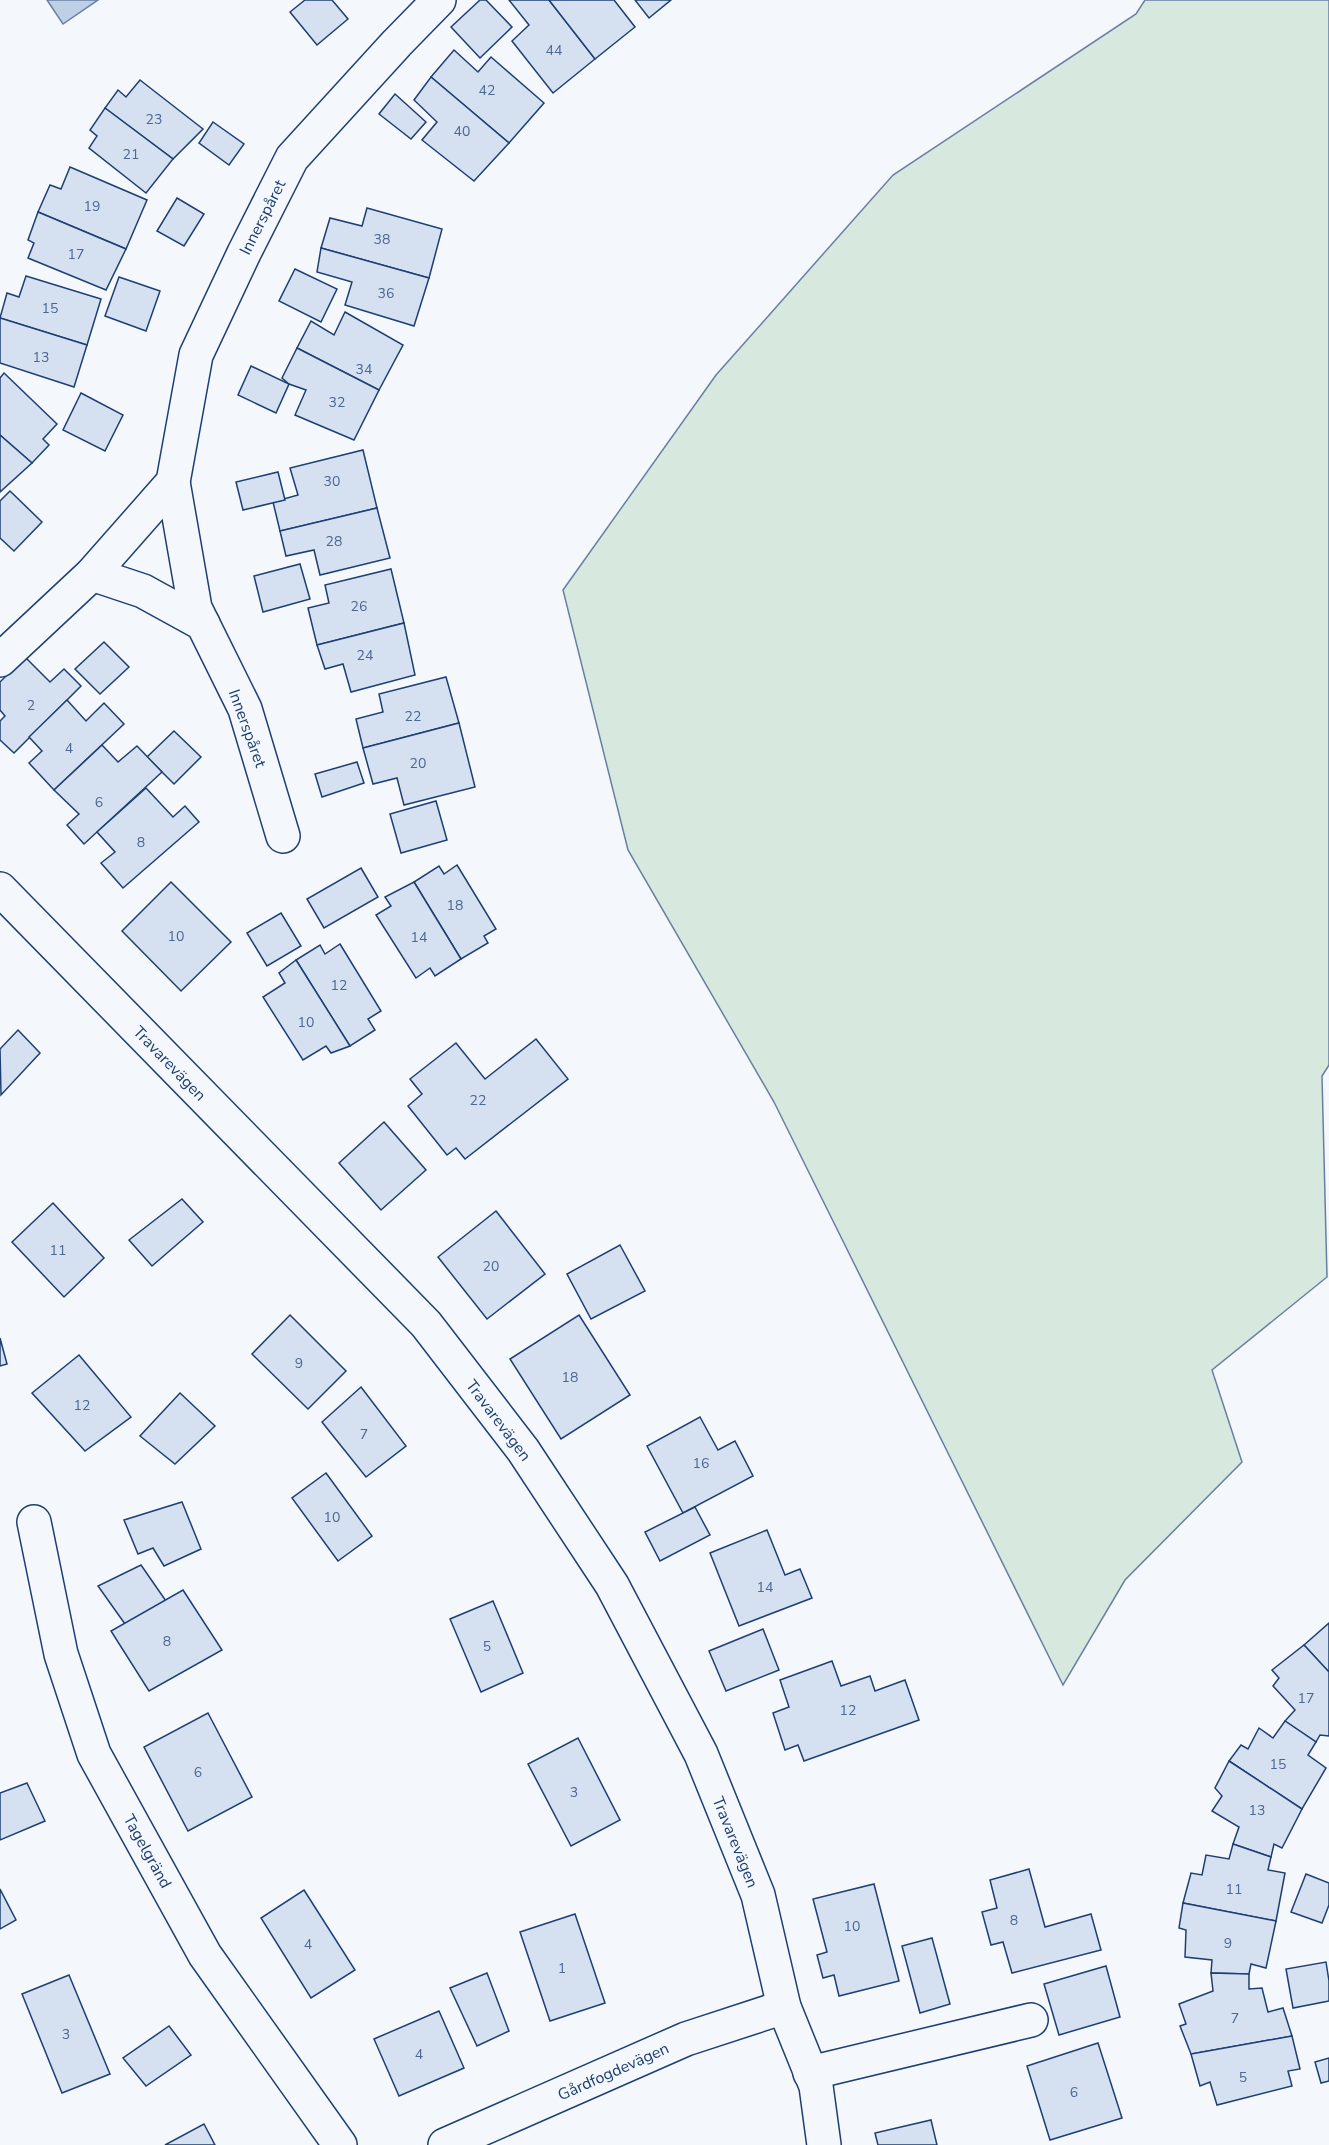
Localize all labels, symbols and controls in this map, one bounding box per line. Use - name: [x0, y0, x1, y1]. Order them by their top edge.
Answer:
- house number: 44: [546, 41, 562, 60]
- house number: 42: [479, 81, 495, 100]
- house number: 23: [146, 110, 162, 129]
- house number: 40: [454, 122, 470, 141]
- house number: 21: [123, 145, 139, 164]
- street label: Innerspåret: [235, 176, 291, 259]
- house number: 19: [84, 197, 100, 216]
- house number: 38: [374, 230, 390, 249]
- house number: 17: [68, 245, 84, 264]
- house number: 36: [378, 284, 394, 303]
- house number: 15: [42, 299, 58, 318]
- house number: 13: [33, 348, 49, 367]
- house number: 34: [356, 360, 372, 379]
- house number: 32: [329, 393, 345, 412]
- house number: 30: [324, 472, 340, 491]
- house number: 28: [326, 532, 342, 551]
- house number: 26: [351, 597, 367, 616]
- house number: 24: [357, 646, 373, 665]
- street label: Innerspåret: [223, 686, 271, 771]
- house number: 2: [27, 696, 35, 715]
- house number: 22: [405, 707, 421, 726]
- house number: 4: [65, 739, 73, 758]
- house number: 20: [410, 754, 426, 773]
- house number: 6: [95, 793, 103, 812]
- house number: 8: [137, 833, 145, 852]
- house number: 18: [447, 896, 463, 915]
- house number: 10: [168, 927, 184, 946]
- house number: 14: [411, 928, 427, 947]
- house number: 12: [331, 976, 347, 995]
- house number: 10: [298, 1013, 314, 1032]
- street label: Travarevägen: [128, 1021, 211, 1106]
- house number: 22: [470, 1091, 486, 1110]
- house number: 11: [50, 1241, 66, 1260]
- house number: 20: [483, 1257, 499, 1276]
- house number: 9: [295, 1354, 303, 1373]
- house number: 18: [562, 1368, 578, 1387]
- street label: Travarevägen: [460, 1375, 536, 1466]
- house number: 12: [74, 1396, 90, 1415]
- house number: 7: [360, 1425, 368, 1444]
- house number: 16: [693, 1454, 709, 1473]
- house number: 10: [324, 1508, 340, 1527]
- house number: 14: [757, 1578, 773, 1597]
- house number: 8: [163, 1632, 171, 1651]
- house number: 5: [483, 1637, 491, 1656]
- house number: 17: [1298, 1689, 1314, 1708]
- house number: 12: [840, 1701, 856, 1720]
- house number: 15: [1270, 1755, 1286, 1774]
- house number: 6: [194, 1763, 202, 1782]
- house number: 3: [570, 1783, 578, 1802]
- street label: Travarevägen: [707, 1793, 763, 1891]
- house number: 13: [1249, 1801, 1265, 1820]
- street label: Tagelgränd: [118, 1811, 176, 1892]
- house number: 11: [1226, 1880, 1242, 1899]
- house number: 8: [1010, 1911, 1018, 1930]
- house number: 10: [844, 1917, 860, 1936]
- house number: 9: [1224, 1934, 1232, 1953]
- house number: 4: [304, 1935, 312, 1954]
- house number: 1: [558, 1959, 566, 1978]
- house number: 7: [1231, 2009, 1239, 2028]
- house number: 3: [62, 2025, 70, 2044]
- street label: Gårdfogdevägen: [554, 2038, 673, 2106]
- house number: 4: [415, 2045, 423, 2064]
- house number: 5: [1239, 2068, 1247, 2087]
- house number: 6: [1070, 2083, 1078, 2102]

